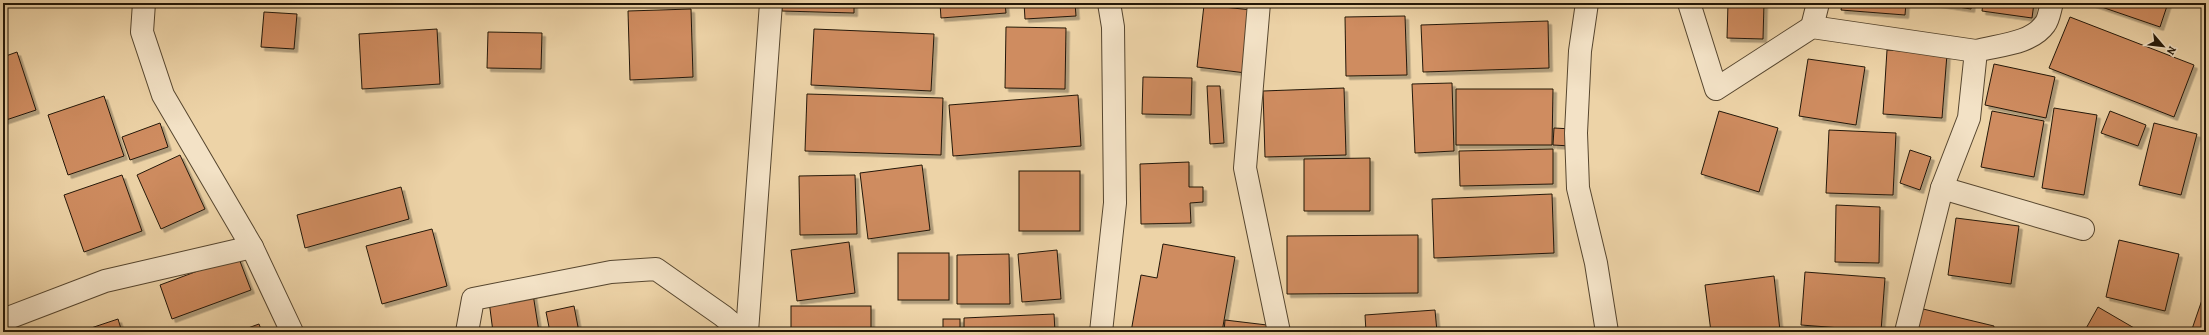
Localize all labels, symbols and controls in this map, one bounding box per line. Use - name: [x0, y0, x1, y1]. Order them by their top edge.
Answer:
- north arrow: [2143, 26, 2183, 66]
- text: N: [2163, 43, 2180, 58]

